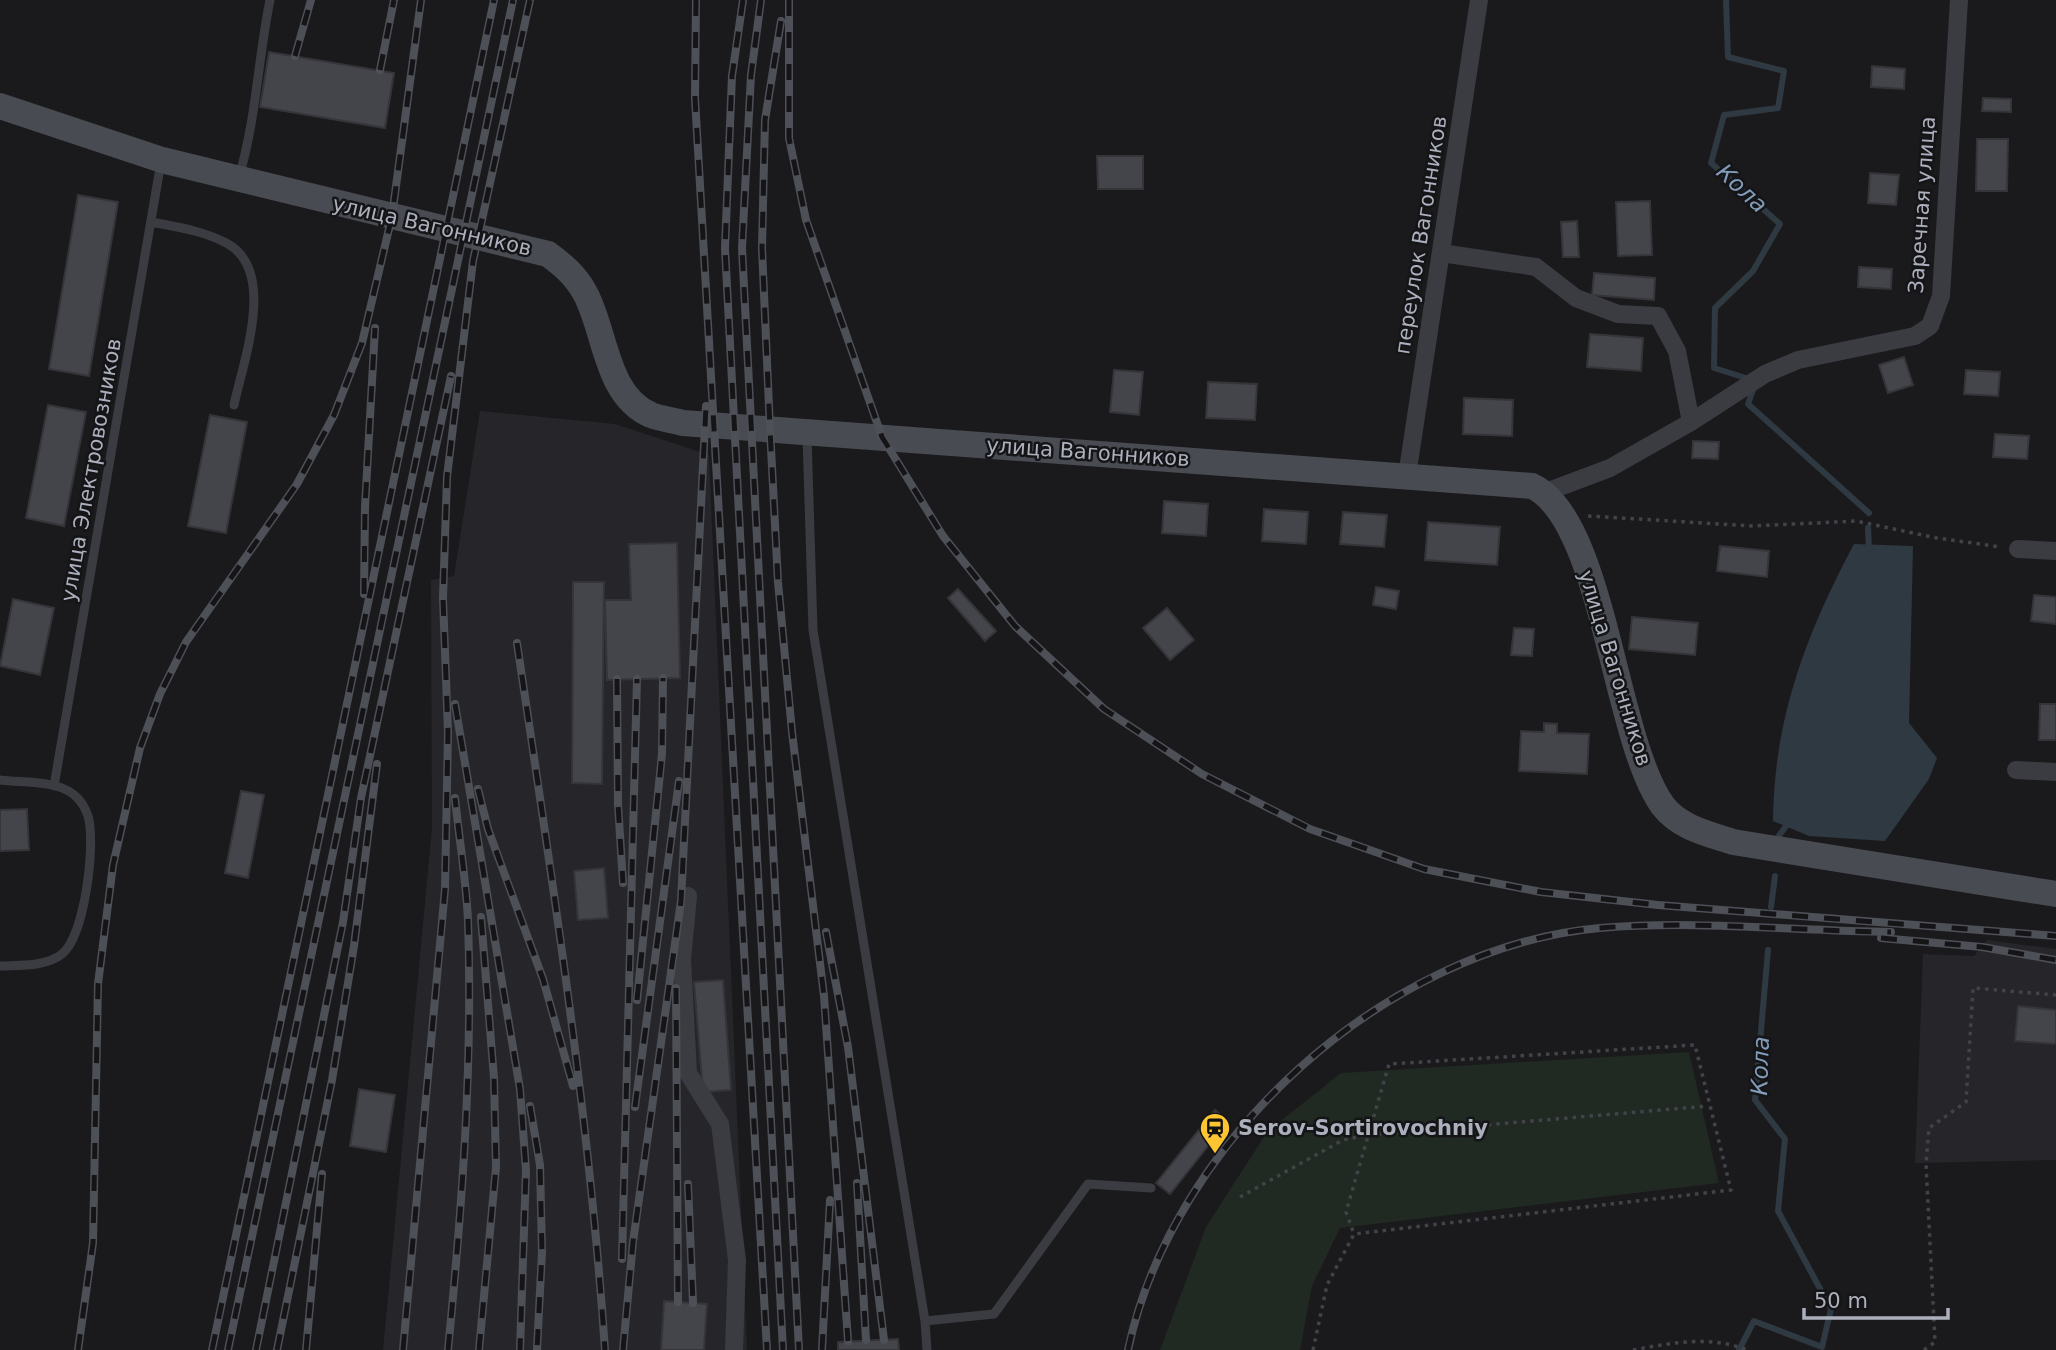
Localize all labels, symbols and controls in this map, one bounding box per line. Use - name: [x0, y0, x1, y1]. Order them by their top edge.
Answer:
- street label: переулок Вагонников: [1390, 114, 1452, 356]
- street label: Заречная улица: [1904, 116, 1940, 294]
- water label: Кола: [1711, 158, 1773, 218]
- street label: улица Вагонников: [330, 191, 534, 261]
- street label: улица Электровозников: [56, 336, 126, 604]
- street label: улица Вагонников: [986, 433, 1190, 471]
- street label: улица Вагонников: [1574, 567, 1656, 769]
- water label: Кола: [1746, 1036, 1774, 1096]
- station icon: Serov-Sortirovochniy: [1198, 1111, 1232, 1155]
- place label: Serov-Sortirovochniy: [1238, 1116, 1488, 1140]
- scale bar: [1804, 1276, 1948, 1320]
- text: 50 m: [1814, 1289, 1868, 1313]

